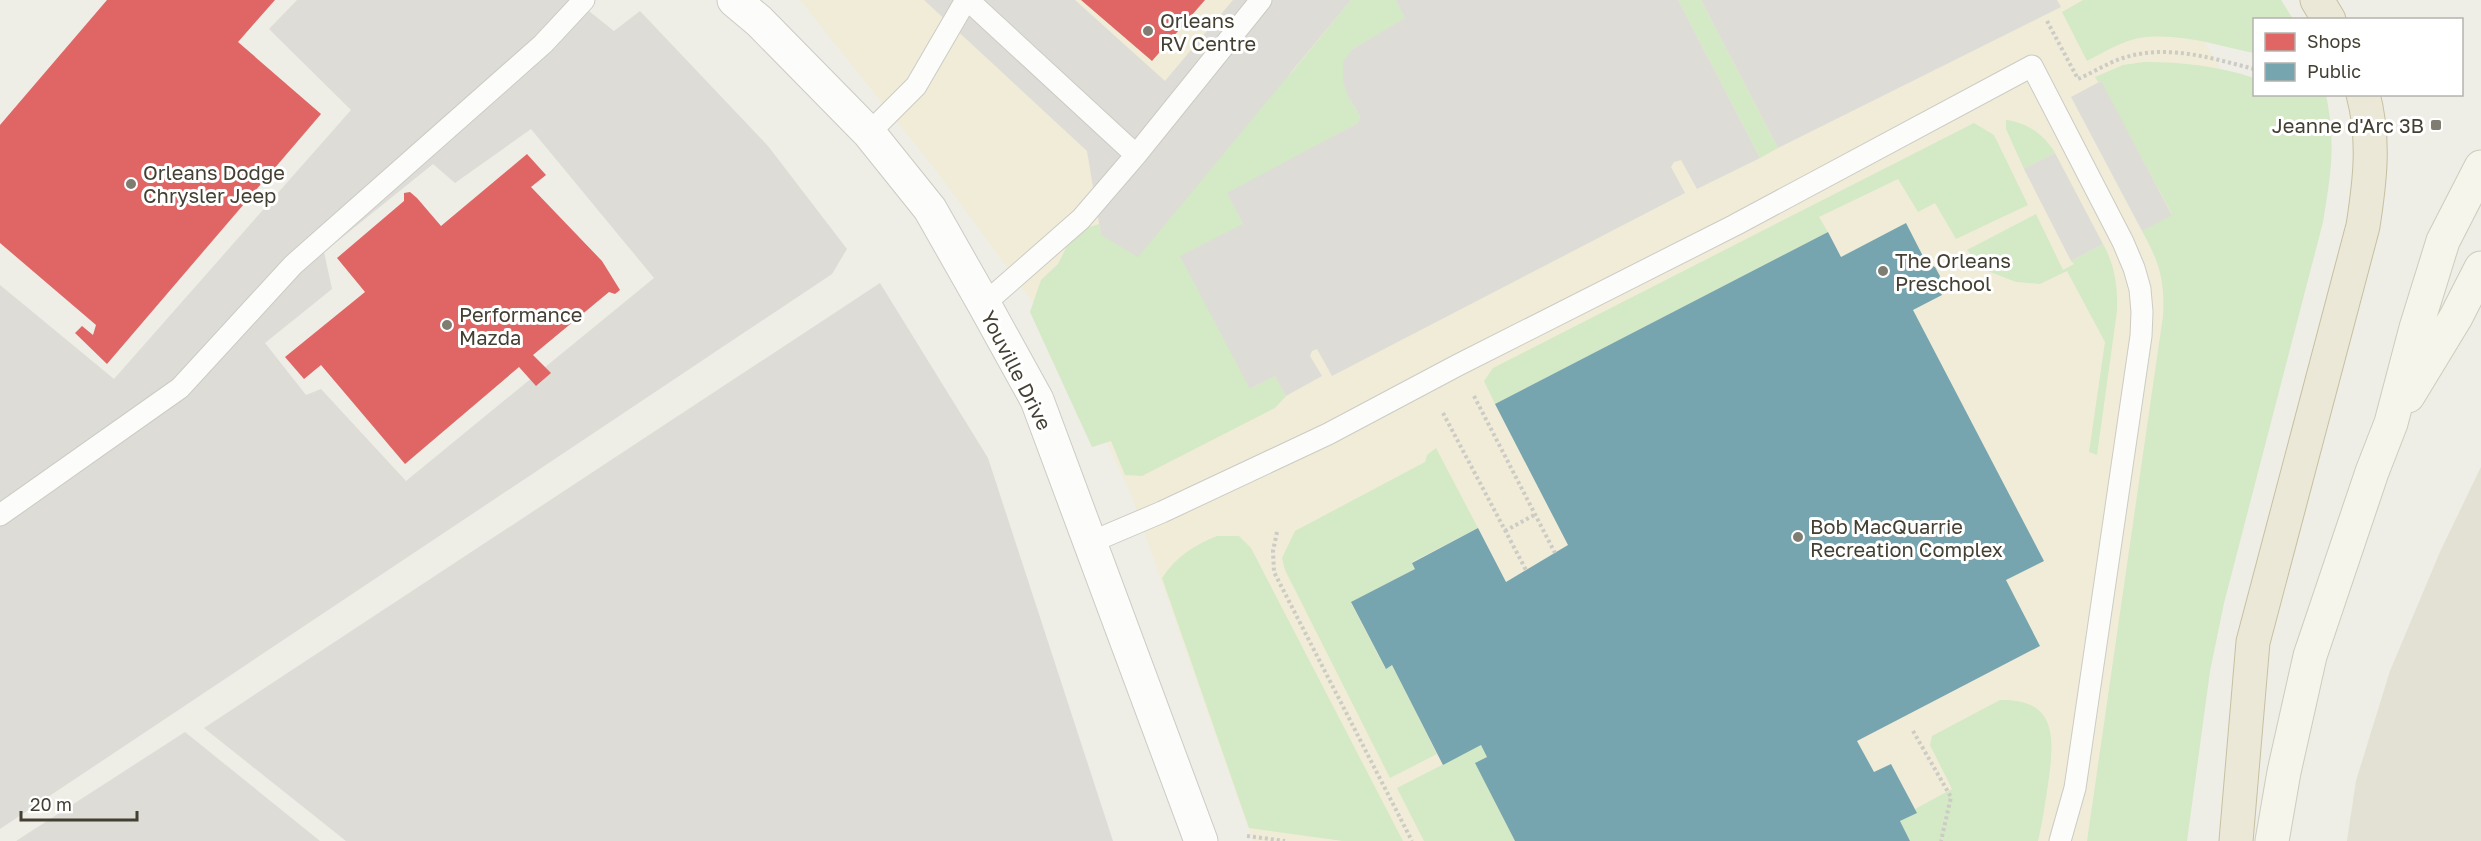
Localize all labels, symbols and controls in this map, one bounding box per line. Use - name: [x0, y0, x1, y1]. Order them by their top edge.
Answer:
- place label: Orleans RV Centre: [1160, 8, 1256, 55]
- legend: [2253, 18, 2463, 96]
- marker: Orleans RV Centre: [1141, 24, 1155, 38]
- text: Shops: [2307, 30, 2361, 52]
- text: Public: [2307, 60, 2361, 82]
- place label: Jeanne d'Arc 3B: [2272, 113, 2424, 137]
- marker: Jeanne d'Arc 3B: [2429, 118, 2443, 132]
- place label: Orleans Dodge Chrysler Jeep: [143, 160, 285, 207]
- marker: Orleans Dodge Chrysler Jeep: [124, 177, 138, 191]
- place label: The Orleans Preschool: [1895, 248, 2011, 295]
- marker: The Orleans Preschool: [1876, 264, 1890, 278]
- place label: Performance Mazda: [459, 302, 582, 349]
- street label: Youville Drive: [977, 306, 1057, 434]
- marker: Performance Mazda: [440, 318, 454, 332]
- place label: Bob MacQuarrie Recreation Complex: [1810, 514, 2003, 561]
- marker: Bob MacQuarrie Recreation Complex: [1791, 530, 1805, 544]
- scale bar: [21, 784, 136, 822]
- text: 20 m: [30, 793, 72, 815]

